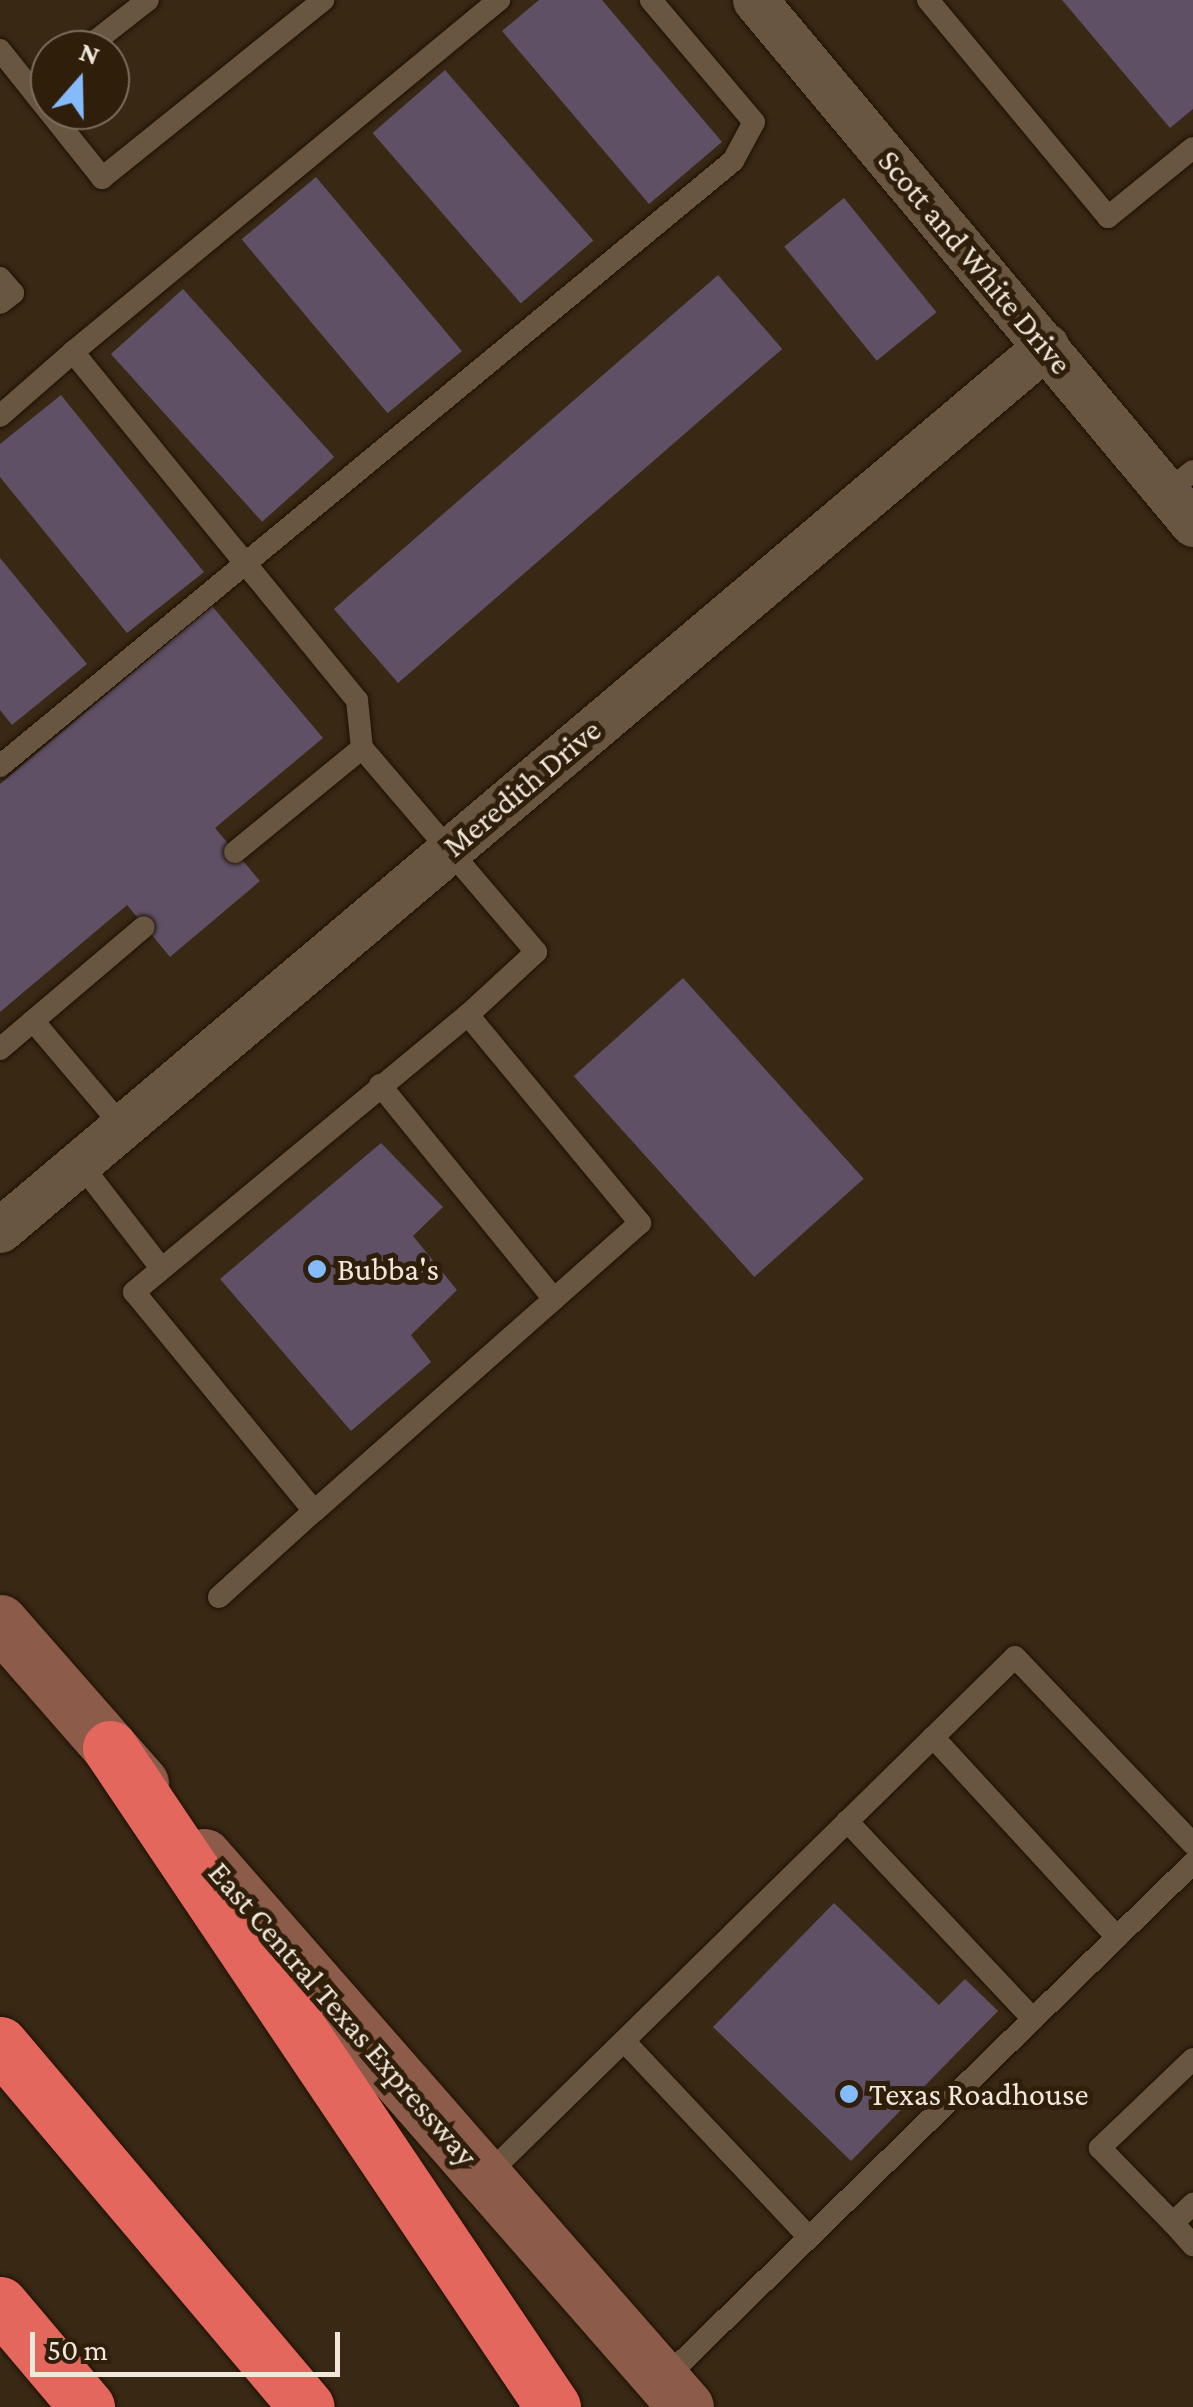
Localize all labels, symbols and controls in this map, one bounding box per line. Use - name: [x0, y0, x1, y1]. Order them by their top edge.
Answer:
- north arrow: [30, 30, 130, 130]
- text: N: [75, 35, 104, 71]
- street label: Scott and White Drive: [870, 142, 1080, 382]
- street label: Meredith Drive: [435, 711, 609, 865]
- place label: Bubba's: [337, 1250, 439, 1288]
- marker: Bubba's: [306, 1258, 328, 1280]
- street label: East Central Texas Expressway: [200, 1854, 486, 2174]
- place label: Texas Roadhouse: [869, 2075, 1089, 2113]
- marker: Texas Roadhouse: [838, 2083, 860, 2105]
- scale bar: [35, 2312, 345, 2374]
- text: 50 m: [47, 2333, 108, 2366]

